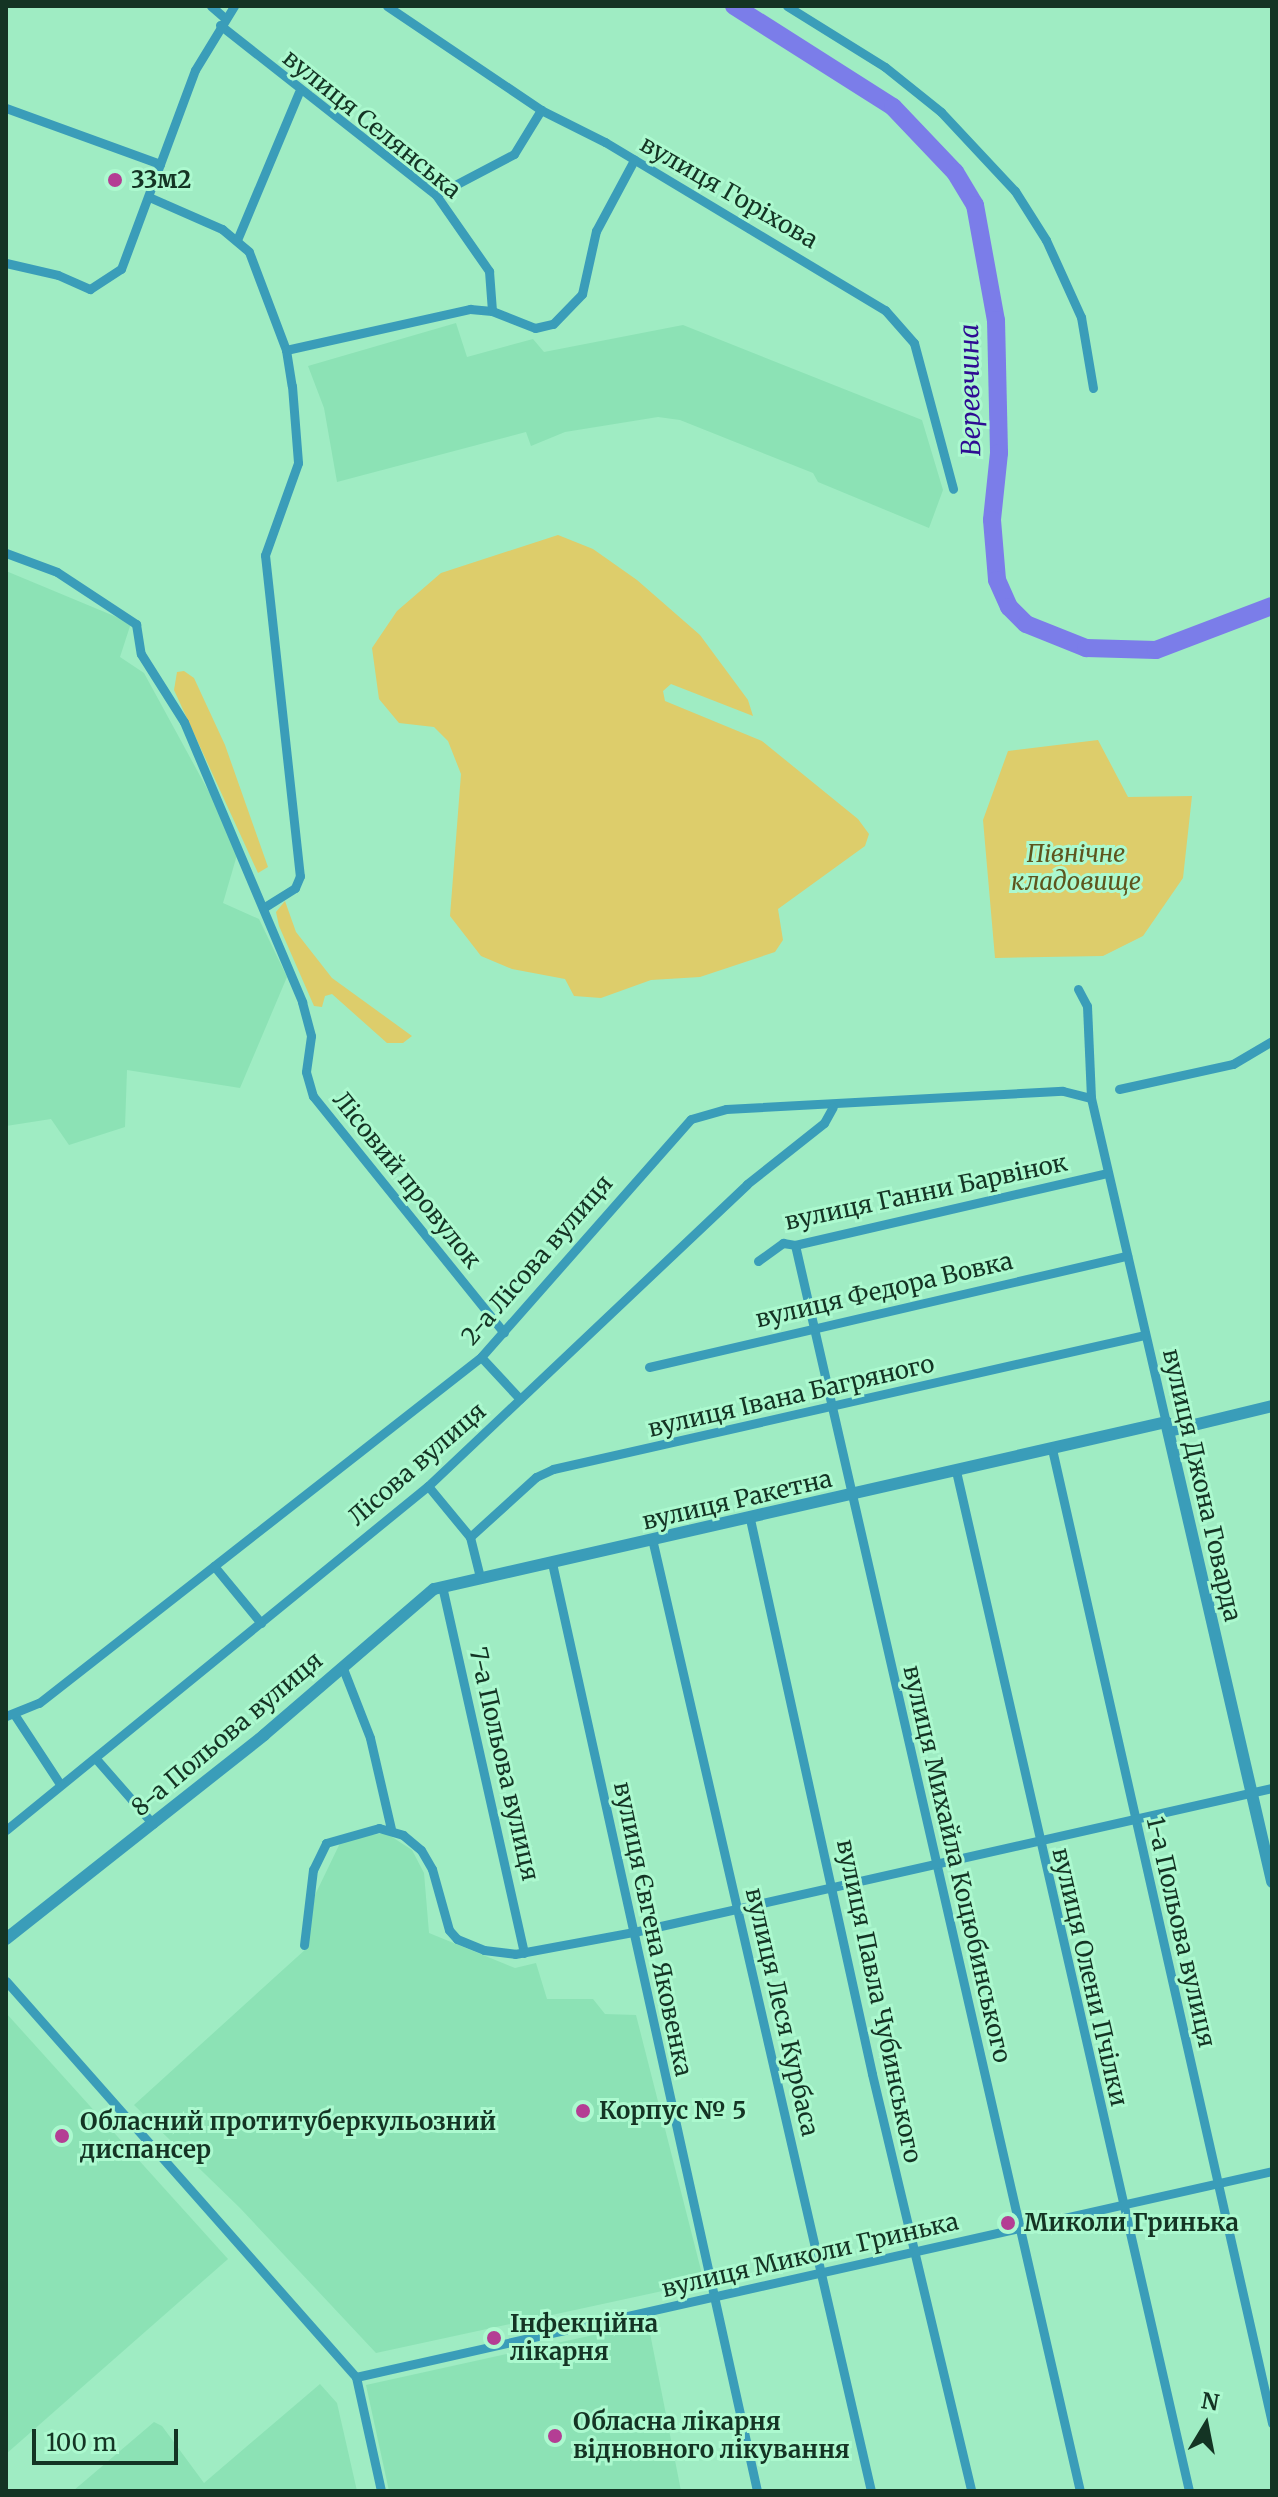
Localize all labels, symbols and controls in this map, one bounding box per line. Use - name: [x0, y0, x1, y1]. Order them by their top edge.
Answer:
- street label: вулиця Селянська: [277, 43, 467, 205]
- street label: вулиця Горіхова: [635, 129, 823, 255]
- place label: 33м2: [131, 166, 191, 194]
- marker: 33м2: [106, 171, 124, 189]
- water label: Веревчина: [953, 323, 987, 457]
- park label: Північне кладовище: [1011, 840, 1141, 896]
- street label: Лісовий провулок: [327, 1086, 487, 1274]
- street label: вулиця Ганни Барвінок: [782, 1148, 1070, 1236]
- street label: 2-а Лісова вулиця: [455, 1169, 619, 1351]
- street label: вулиця Федора Вовка: [753, 1246, 1015, 1334]
- street label: вулиця Джона Говарда: [1157, 1346, 1247, 1624]
- street label: вулиця Івана Багряного: [645, 1349, 937, 1443]
- street label: Лісова вулиця: [342, 1396, 492, 1532]
- street label: вулиця Ракетна: [639, 1464, 835, 1536]
- street label: 7-а Польова вулиця: [463, 1645, 545, 1883]
- street label: 8-а Польова вулиця: [126, 1646, 328, 1822]
- street label: вулиця Михайла Коцюбинського: [897, 1662, 1017, 2066]
- street label: вулиця Євгена Яковенка: [608, 1779, 698, 2079]
- street label: 1-а Польова вулиця: [1140, 1814, 1222, 2050]
- street label: вулиця Павла Чубинського: [831, 1836, 927, 2166]
- street label: вулиця Олени Пчілки: [1046, 1845, 1134, 2109]
- street label: вулиця Леся Курбаса: [739, 1885, 825, 2139]
- place label: Корпус № 5: [599, 2097, 746, 2125]
- marker: Корпус № 5: [574, 2102, 592, 2120]
- place label: Обласний протитуберкульозний диспансер: [80, 2108, 496, 2164]
- marker: Обласний протитуберкульозний диспансер: [51, 2125, 73, 2147]
- street label: вулиця Миколи Гринька: [659, 2207, 961, 2303]
- place label: Миколи Гринька: [1024, 2209, 1239, 2237]
- marker: Миколи Гринька: [999, 2214, 1017, 2232]
- place label: Інфекційна лікарня: [510, 2310, 658, 2366]
- marker: Інфекційна лікарня: [485, 2329, 503, 2347]
- north arrow: [1166, 2385, 1246, 2465]
- text: N: [1199, 2386, 1221, 2417]
- place label: Обласна лікарня відновного лікування: [573, 2408, 850, 2464]
- scale bar: [36, 2413, 182, 2463]
- marker: Обласна лікарня відновного лікування: [544, 2425, 566, 2447]
- text: 100 m: [46, 2427, 116, 2458]

